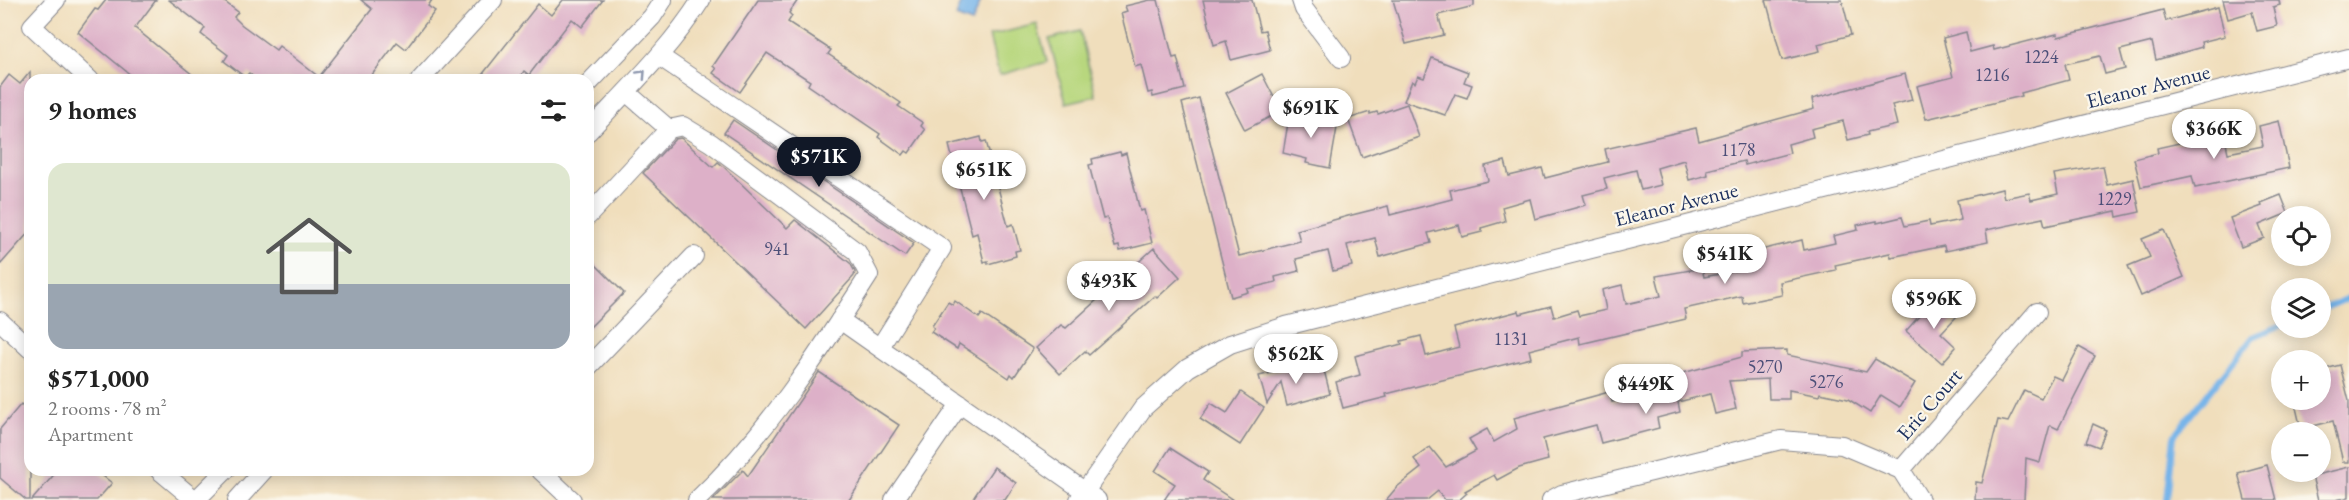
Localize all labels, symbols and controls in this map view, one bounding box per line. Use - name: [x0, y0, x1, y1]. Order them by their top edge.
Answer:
- house number: 1224: [2024, 45, 2059, 68]
- street label: Eleanor Avenue: [2083, 58, 2213, 114]
- house number: 1216: [1975, 63, 2010, 86]
- one-way arrow: [635, 70, 646, 81]
- pin: $691K: [1269, 88, 1353, 139]
- text: 9 homes: [48, 93, 137, 127]
- icon: filters: [537, 94, 570, 127]
- text: $691K: [1283, 94, 1339, 120]
- pin: $366K: [2172, 109, 2256, 160]
- text: $366K: [2186, 115, 2242, 141]
- pin: $571K: [777, 137, 861, 188]
- house number: 1178: [1721, 138, 1755, 161]
- text: $571K: [791, 143, 847, 169]
- pin: $651K: [942, 150, 1026, 201]
- text: $651K: [956, 156, 1012, 182]
- street label: Eleanor Avenue: [1611, 176, 1741, 232]
- house number: 1229: [2097, 187, 2132, 210]
- icon: home: [255, 202, 363, 310]
- map controls: [2271, 206, 2331, 482]
- button: locate: [2271, 206, 2331, 266]
- pin: $541K: [1683, 234, 1767, 285]
- house number: 941: [764, 237, 790, 260]
- text: $541K: [1697, 240, 1753, 266]
- pin: $493K: [1067, 261, 1151, 312]
- text: $493K: [1081, 267, 1137, 293]
- button: layers: [2271, 278, 2331, 338]
- pin: $596K: [1892, 279, 1976, 330]
- text: $596K: [1906, 285, 1962, 311]
- house number: 1131: [1494, 327, 1528, 350]
- pin: $562K: [1254, 334, 1338, 385]
- text: $562K: [1268, 340, 1324, 366]
- button: +: [2271, 350, 2331, 410]
- house number: 5270: [1748, 355, 1783, 378]
- text: $571,000: [48, 361, 149, 395]
- street label: Eric Court: [1890, 362, 1968, 446]
- pin: $449K: [1604, 364, 1688, 415]
- text: $449K: [1618, 370, 1674, 396]
- house number: 5276: [1809, 370, 1844, 393]
- text: 2 rooms · 78 m²: [48, 395, 167, 421]
- text: Apartment: [48, 421, 133, 447]
- button: −: [2271, 422, 2331, 482]

